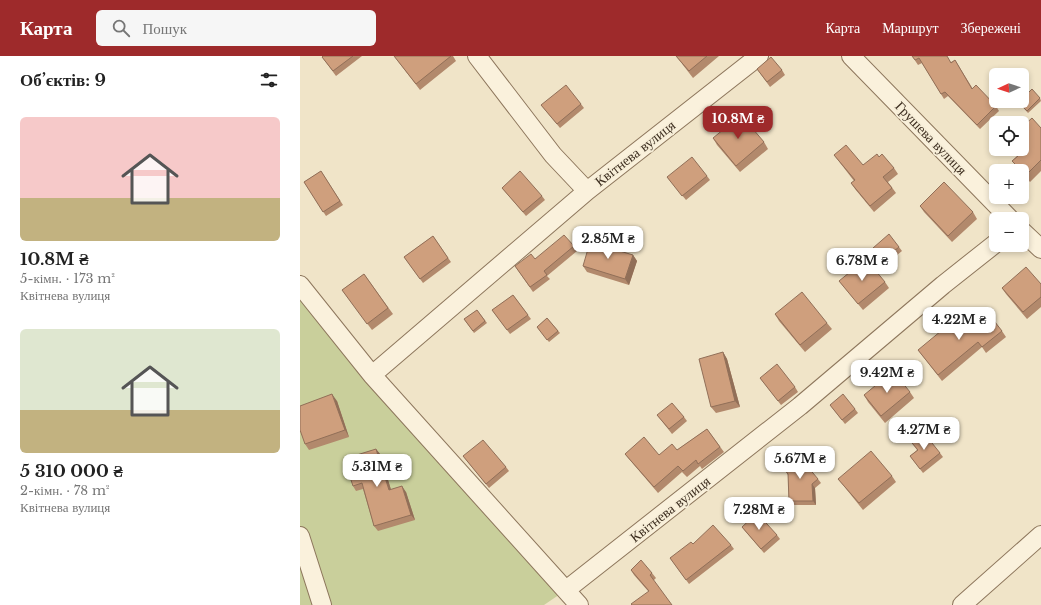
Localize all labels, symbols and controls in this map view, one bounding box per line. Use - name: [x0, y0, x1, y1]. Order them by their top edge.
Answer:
- search box: [96, 10, 376, 46]
- text: Карта: [20, 17, 72, 40]
- icon: search: [110, 17, 132, 39]
- text: Пошук: [142, 19, 187, 38]
- text: Карта: [825, 19, 860, 37]
- text: Маршрут: [882, 19, 939, 37]
- text: Збережені: [961, 19, 1021, 37]
- north arrow: [989, 68, 1029, 108]
- map controls: [989, 68, 1029, 252]
- icon: filters: [258, 69, 280, 91]
- text: Об’єктів: 9: [20, 70, 106, 91]
- street label: Грушева вулиця: [891, 97, 971, 179]
- pin: 10.8M ₴: [701, 106, 775, 140]
- text: 10.8M ₴: [712, 110, 764, 127]
- street label: Квітнева вулиця: [591, 116, 679, 190]
- button: locate: [989, 116, 1029, 156]
- icon: home: [114, 143, 186, 215]
- button: +: [989, 164, 1029, 204]
- button: −: [989, 212, 1029, 252]
- pin: 2.85M ₴: [571, 226, 645, 260]
- text: 2.85M ₴: [581, 230, 635, 247]
- pin: 6.78M ₴: [825, 248, 899, 282]
- text: 10.8M ₴: [20, 249, 89, 270]
- text: 6.78M ₴: [836, 252, 888, 269]
- text: 5-кімн. · 173 m²: [20, 270, 115, 287]
- text: Квітнева вулиця: [20, 287, 110, 304]
- pin: 4.22M ₴: [922, 307, 996, 341]
- text: 4.22M ₴: [932, 311, 986, 328]
- icon: home: [114, 355, 186, 427]
- pin: 9.42M ₴: [850, 360, 924, 394]
- text: 9.42M ₴: [860, 364, 914, 381]
- pin: 4.27M ₴: [887, 417, 961, 451]
- text: 4.27M ₴: [898, 421, 950, 438]
- pin: 5.67M ₴: [763, 446, 837, 480]
- text: 5.67M ₴: [774, 450, 826, 467]
- pin: 5.31M ₴: [340, 454, 414, 488]
- text: 5.31M ₴: [352, 458, 402, 475]
- text: 5 310 000 ₴: [20, 461, 123, 482]
- street label: Квітнева вулиця: [626, 472, 714, 546]
- text: 2-кімн. · 78 m²: [20, 482, 110, 499]
- pin: 7.28M ₴: [722, 497, 796, 531]
- text: Квітнева вулиця: [20, 499, 110, 516]
- text: 7.28M ₴: [733, 501, 785, 518]

